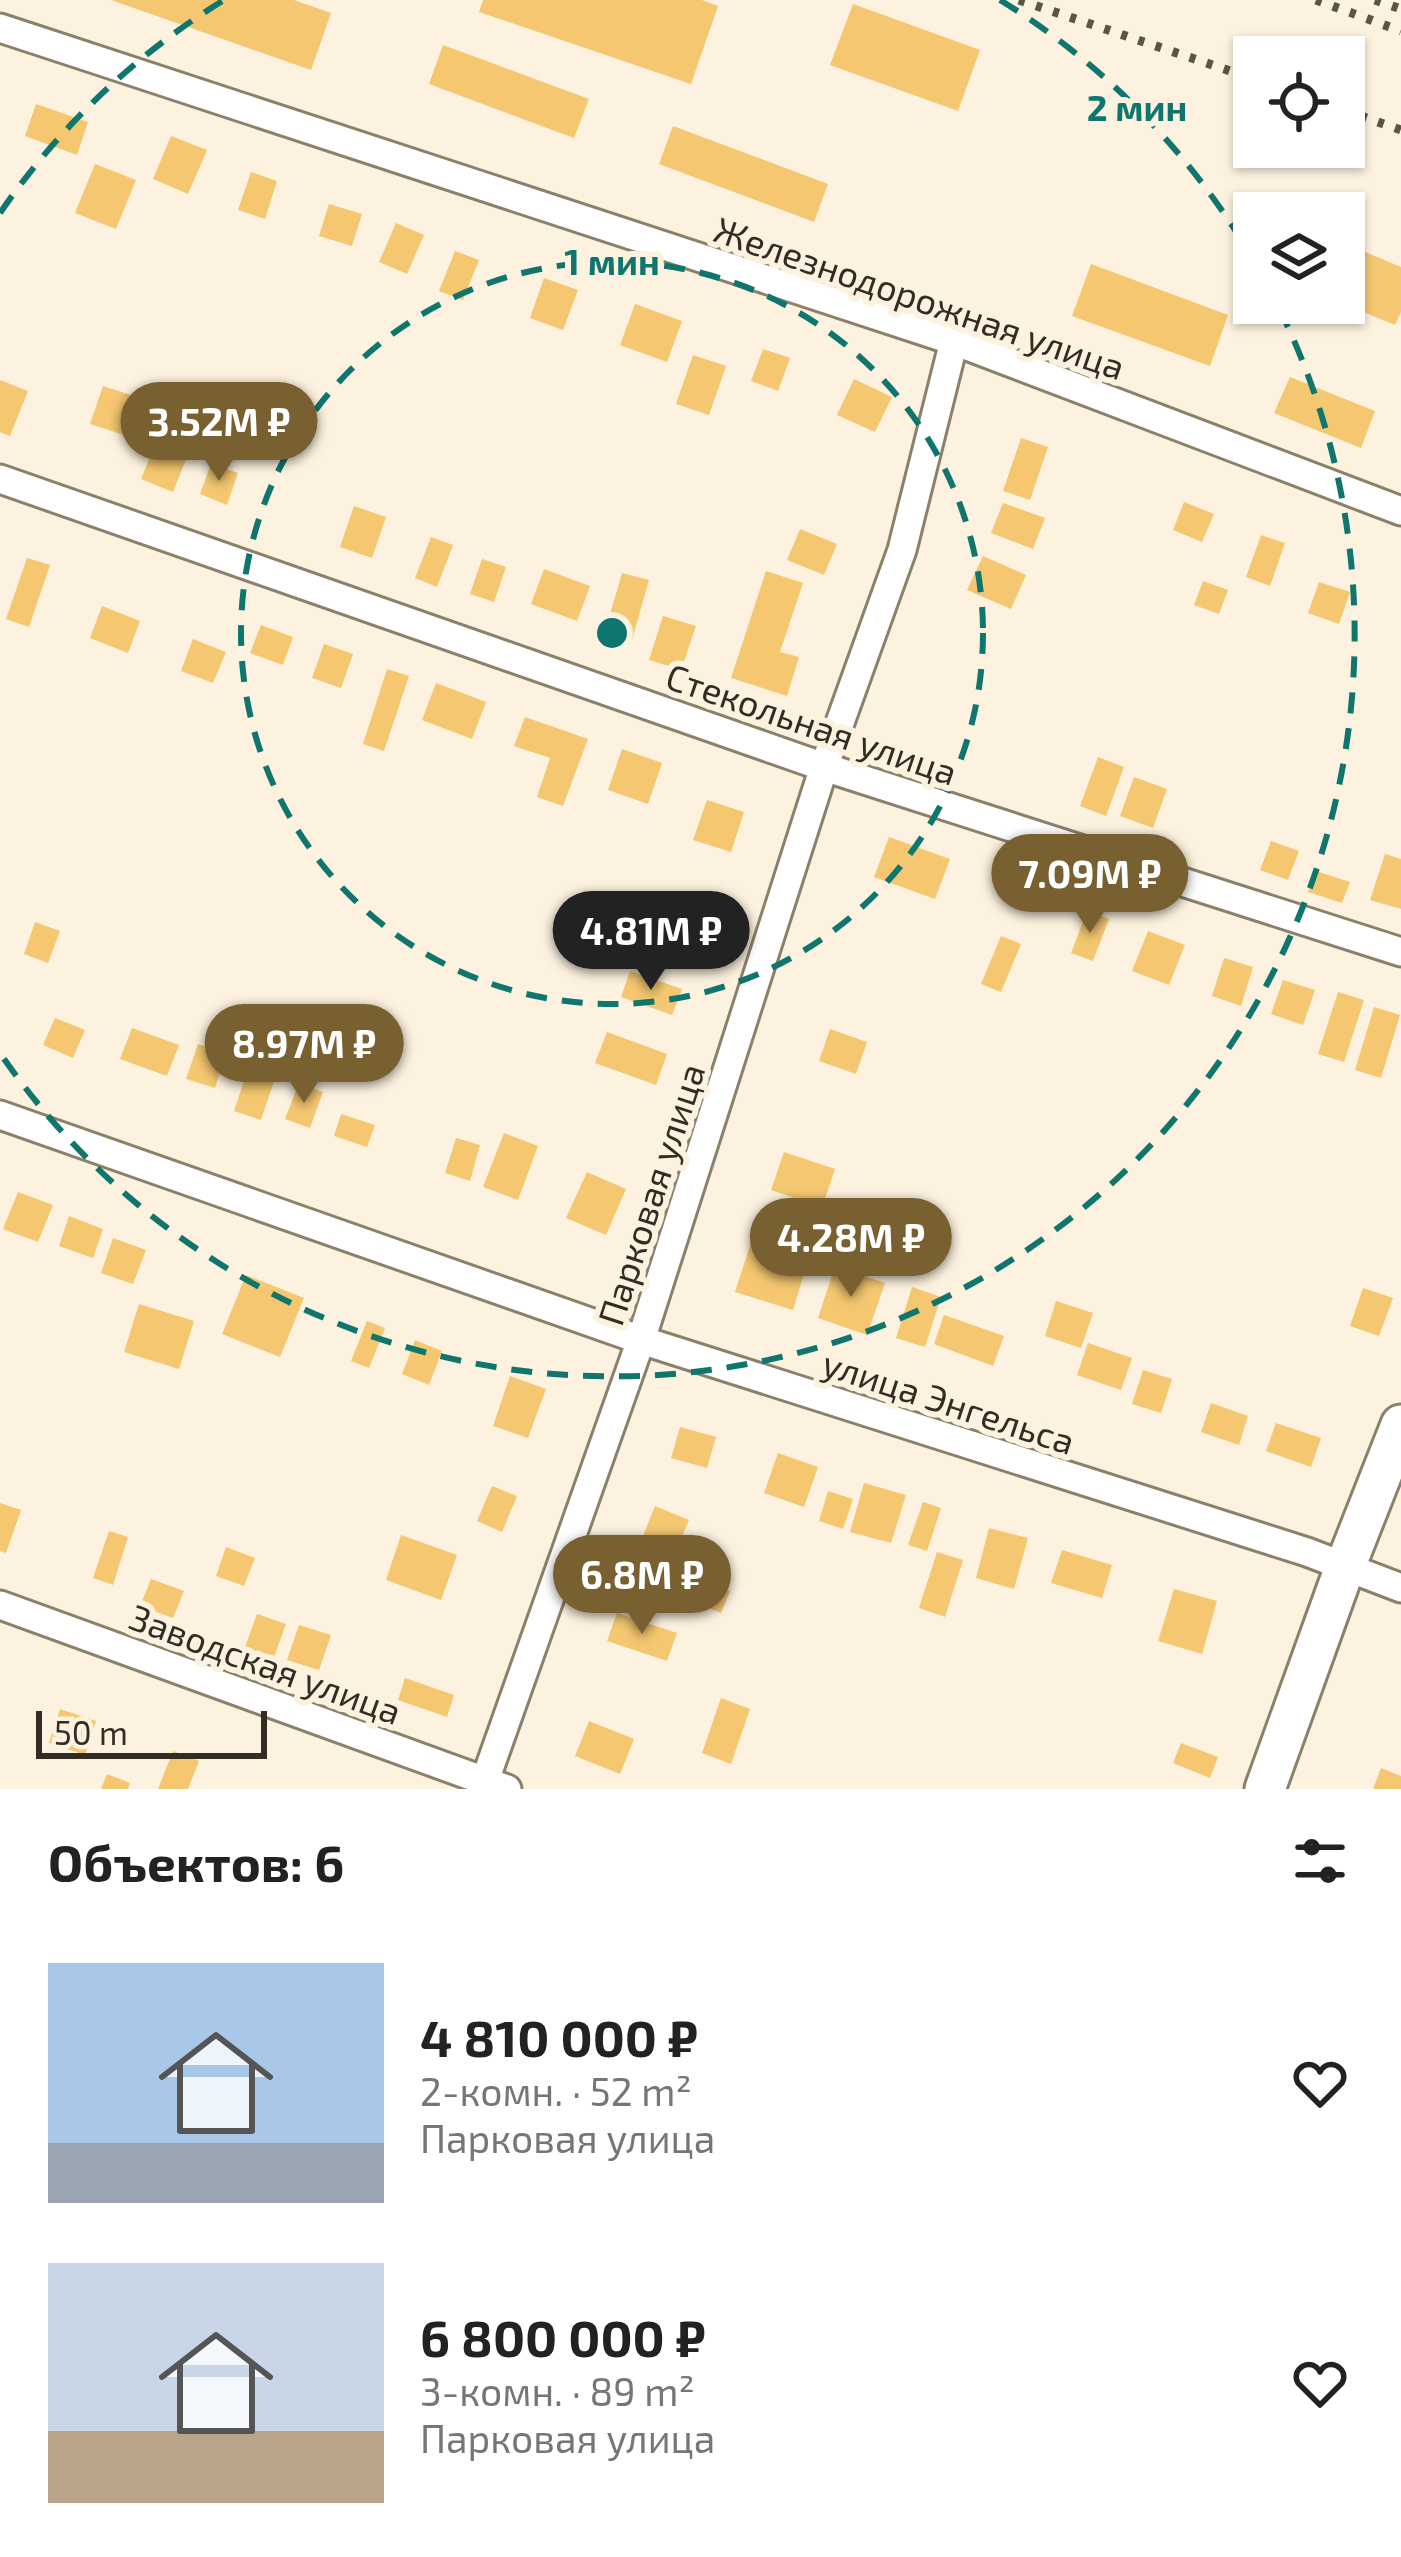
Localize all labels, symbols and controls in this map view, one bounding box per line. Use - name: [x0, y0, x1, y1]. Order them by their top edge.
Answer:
- map controls: [1233, 36, 1365, 324]
- button: locate: [1233, 36, 1365, 168]
- text: 2 мин: [1087, 85, 1187, 128]
- button: layers: [1233, 192, 1365, 324]
- street label: Железнодорожная улица: [709, 207, 1131, 388]
- text: 1 мин: [564, 239, 660, 282]
- pin: 3.52M ₽: [108, 382, 330, 484]
- text: 3.52M ₽: [148, 397, 290, 444]
- centre of rings: [591, 612, 633, 654]
- street label: Стекольная улица: [661, 653, 963, 794]
- pin: 7.09M ₽: [979, 834, 1201, 936]
- text: 7.09M ₽: [1018, 849, 1162, 896]
- pin: 4.81M ₽: [540, 891, 762, 993]
- text: 4.81M ₽: [580, 906, 722, 953]
- pin: 8.97M ₽: [193, 1004, 415, 1106]
- text: 8.97M ₽: [232, 1019, 376, 1066]
- street label: Парковая улица: [587, 1058, 714, 1331]
- pin: 4.28M ₽: [740, 1198, 962, 1300]
- text: 4.28M ₽: [777, 1213, 925, 1260]
- street label: улица Энгельса: [817, 1340, 1080, 1463]
- pin: 6.8M ₽: [544, 1535, 740, 1637]
- text: 6.8M ₽: [580, 1550, 704, 1597]
- street label: Заводская улица: [124, 1594, 408, 1733]
- scale bar: [36, 1705, 267, 1758]
- text: 50 m: [54, 1712, 128, 1752]
- icon: filters: [1287, 1828, 1353, 1894]
- text: Объектов: 6: [48, 1831, 344, 1892]
- text: 4 810 000 ₽: [420, 2006, 698, 2067]
- icon: home: [144, 2011, 288, 2155]
- icon: heart: [1287, 2050, 1353, 2116]
- text: 2-комн. · 52 m²: [420, 2067, 692, 2114]
- text: Парковая улица: [420, 2114, 715, 2161]
- text: 6 800 000 ₽: [420, 2306, 706, 2367]
- icon: home: [144, 2311, 288, 2455]
- icon: heart: [1287, 2350, 1353, 2416]
- text: 3-комн. · 89 m²: [420, 2367, 695, 2414]
- text: Парковая улица: [420, 2414, 715, 2461]

